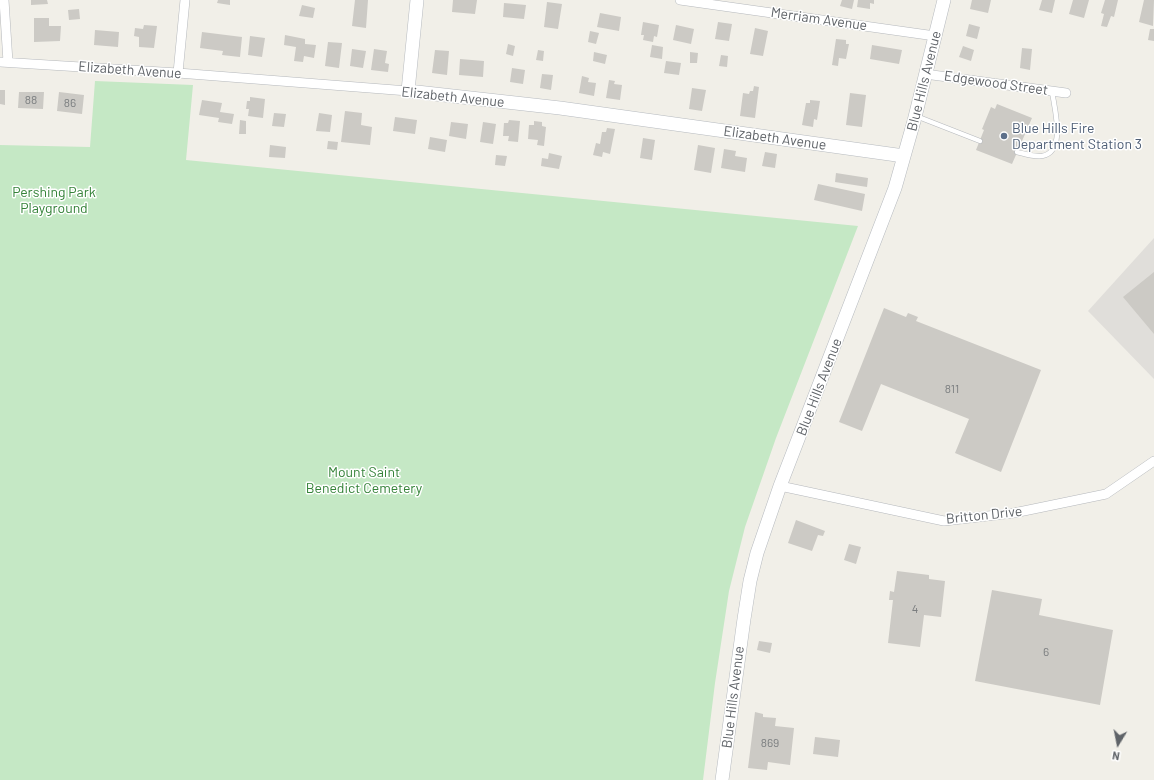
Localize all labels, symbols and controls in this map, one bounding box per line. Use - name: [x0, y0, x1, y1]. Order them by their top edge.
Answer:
- street label: Merriam Avenue: [770, 4, 868, 34]
- street label: Blue Hills Avenue: [903, 29, 945, 133]
- street label: Elizabeth Avenue: [78, 58, 182, 82]
- street label: Edgewood Street: [943, 67, 1049, 99]
- street label: Elizabeth Avenue: [401, 83, 505, 111]
- house number: 88: [25, 93, 37, 107]
- house number: 86: [64, 96, 76, 110]
- place label: Blue Hills Fire Department Station 3: [1012, 120, 1142, 152]
- street label: Elizabeth Avenue: [723, 122, 827, 154]
- marker: Blue Hills Fire Department Station 3: [999, 131, 1009, 141]
- park label: Pershing Park Playground: [12, 184, 96, 216]
- street label: Blue Hills Avenue: [793, 336, 845, 438]
- house number: 811: [945, 382, 959, 396]
- park label: Mount Saint Benedict Cemetery: [306, 464, 422, 496]
- street label: Britton Drive: [945, 503, 1023, 527]
- house number: 4: [912, 602, 918, 616]
- street label: Blue Hills Avenue: [718, 645, 748, 749]
- house number: 6: [1043, 645, 1049, 659]
- north arrow: [1098, 724, 1138, 764]
- house number: 869: [761, 736, 779, 750]
- text: N: [1111, 749, 1121, 763]

